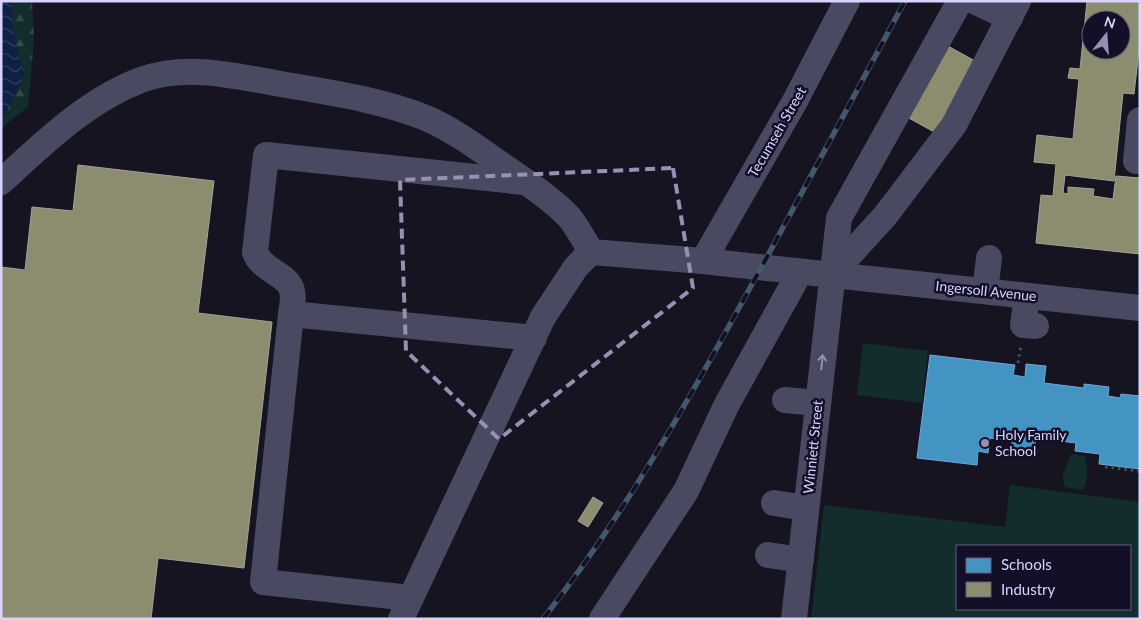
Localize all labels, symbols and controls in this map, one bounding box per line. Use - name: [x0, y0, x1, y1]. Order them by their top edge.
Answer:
- north arrow: [1081, 10, 1131, 60]
- text: N: [1102, 12, 1118, 32]
- street label: Tecumseh Street: [744, 83, 809, 180]
- street label: Ingersoll Avenue: [935, 277, 1037, 304]
- one-way arrow: [817, 354, 827, 370]
- street label: Winniett Street: [799, 399, 826, 495]
- place label: Holy Family School: [995, 426, 1067, 459]
- marker: Holy Family School: [979, 437, 991, 449]
- legend: [956, 545, 1131, 610]
- text: Schools: [1001, 555, 1052, 573]
- text: Industry: [1001, 580, 1056, 598]

